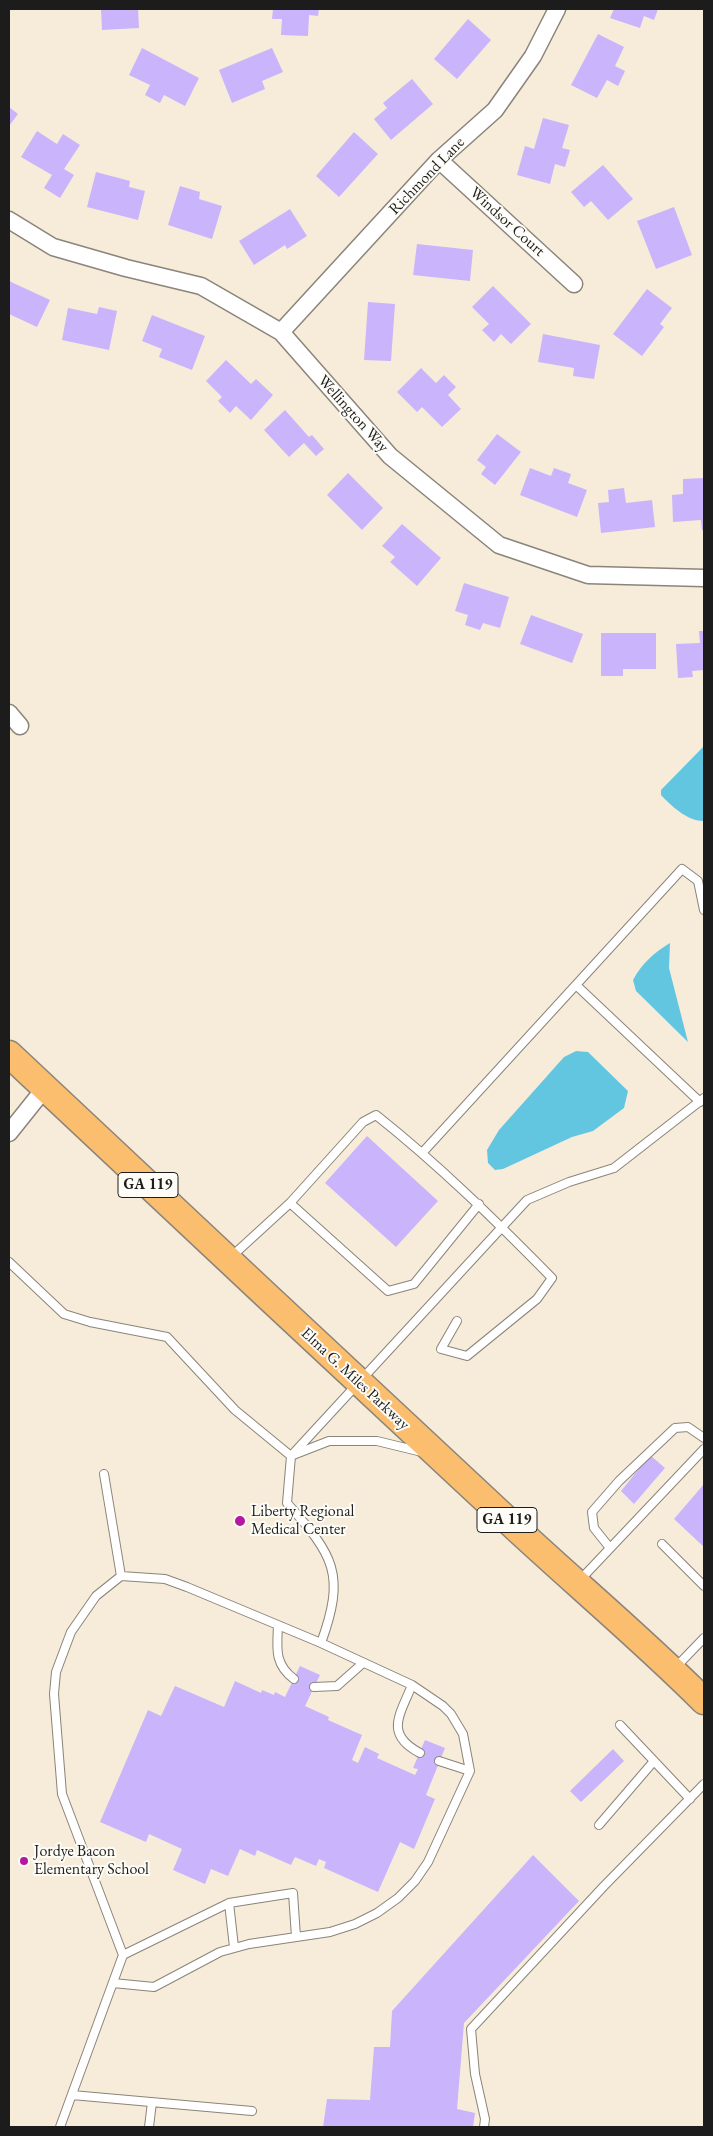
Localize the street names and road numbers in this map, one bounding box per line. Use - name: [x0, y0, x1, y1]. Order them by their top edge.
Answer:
- street label: Richmond Lane: [385, 133, 469, 219]
- street label: Windsor Court: [465, 183, 549, 261]
- street label: Wellington Way: [313, 371, 393, 457]
- road number: GA 119: [118, 1172, 178, 1198]
- street label: Elma G. Miles Parkway: [297, 1324, 413, 1434]
- road number: GA 119: [477, 1508, 537, 1532]

